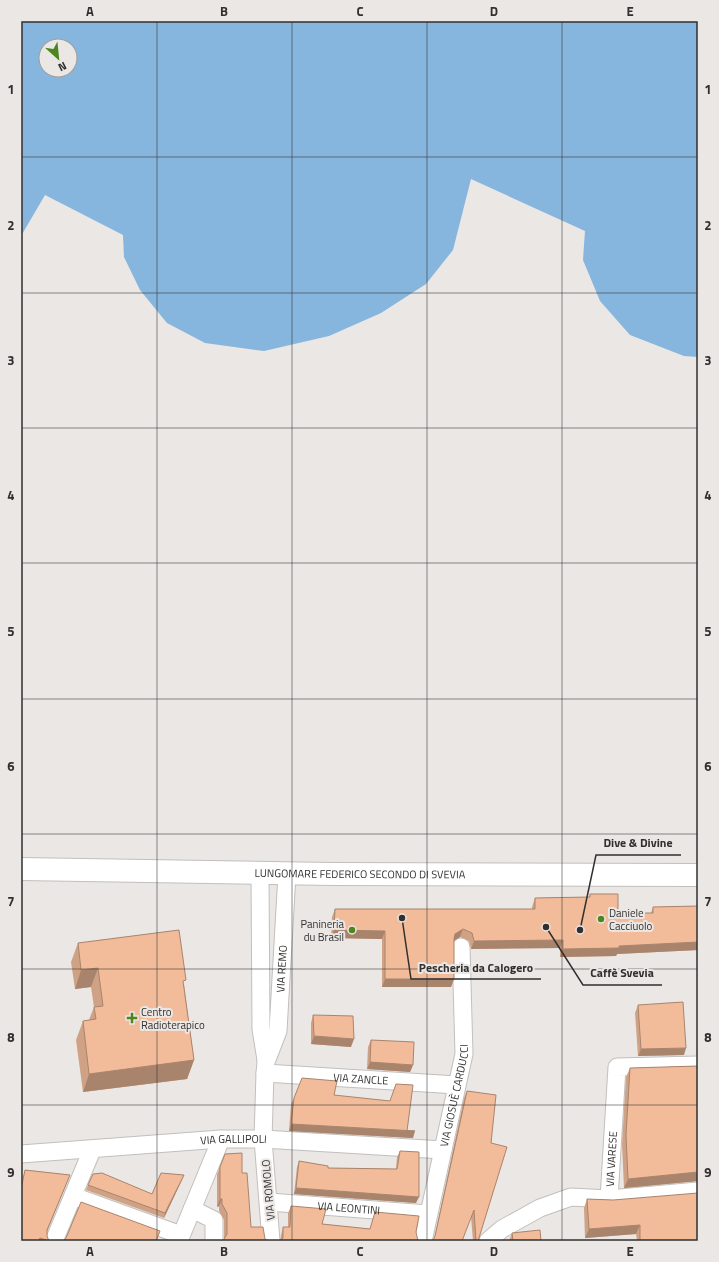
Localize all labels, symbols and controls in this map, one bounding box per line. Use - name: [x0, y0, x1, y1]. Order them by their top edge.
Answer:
- text: A: [86, 1, 94, 21]
- text: B: [220, 1, 228, 21]
- text: C: [356, 1, 364, 21]
- text: D: [490, 1, 498, 21]
- text: E: [626, 1, 634, 21]
- north arrow: [38, 38, 78, 78]
- text: N: [56, 58, 70, 76]
- text: 1: [7, 79, 15, 99]
- text: 1: [704, 79, 712, 99]
- text: 2: [7, 215, 15, 235]
- text: 2: [704, 215, 712, 235]
- text: 3: [7, 350, 15, 370]
- text: 3: [704, 350, 712, 370]
- text: 4: [7, 485, 15, 505]
- text: 4: [704, 485, 712, 505]
- text: 5: [7, 621, 15, 641]
- text: 5: [704, 621, 712, 641]
- text: 6: [7, 756, 15, 776]
- text: 6: [704, 756, 712, 776]
- callout: Dive & Divine: [596, 831, 681, 855]
- text: Dive & Divine: [603, 833, 673, 852]
- street label: LUNGOMARE FEDERICO SECONDO DI SVEVIA: [255, 865, 466, 882]
- text: 7: [7, 891, 15, 911]
- text: 7: [704, 891, 712, 911]
- place label: Daniele Cacciuolo: [609, 905, 653, 934]
- marker: Daniele Cacciuolo: [596, 914, 606, 924]
- place label: Panineria du Brasil: [301, 916, 344, 945]
- marker: Panineria du Brasil: [347, 925, 357, 935]
- street label: VIA REMO: [272, 945, 291, 993]
- callout: Pescheria da Calogero: [411, 955, 541, 979]
- text: Pescheria da Calogero: [419, 958, 533, 977]
- callout: Caffè Svevia: [583, 961, 662, 985]
- text: Caffè Svevia: [590, 963, 654, 982]
- place label: Centro Radioterapico: [141, 1004, 205, 1033]
- marker: Centro Radioterapico: [126, 1012, 138, 1024]
- text: 8: [7, 1027, 15, 1047]
- text: 8: [704, 1027, 712, 1047]
- street label: VIA GIOSUÈ CARDUCCI: [436, 1044, 472, 1148]
- street label: VIA ZANCLE: [333, 1069, 389, 1089]
- street label: VIA GALLIPOLI: [200, 1131, 267, 1149]
- street label: VIA VARESE: [602, 1131, 621, 1187]
- street label: VIA ROMOLO: [257, 1159, 279, 1221]
- text: 9: [7, 1162, 15, 1182]
- text: 9: [704, 1162, 712, 1182]
- street label: VIA LEONTINI: [317, 1198, 381, 1218]
- text: A: [86, 1241, 94, 1261]
- text: B: [220, 1241, 228, 1261]
- text: C: [356, 1241, 364, 1261]
- text: D: [490, 1241, 498, 1261]
- text: E: [626, 1241, 634, 1261]

